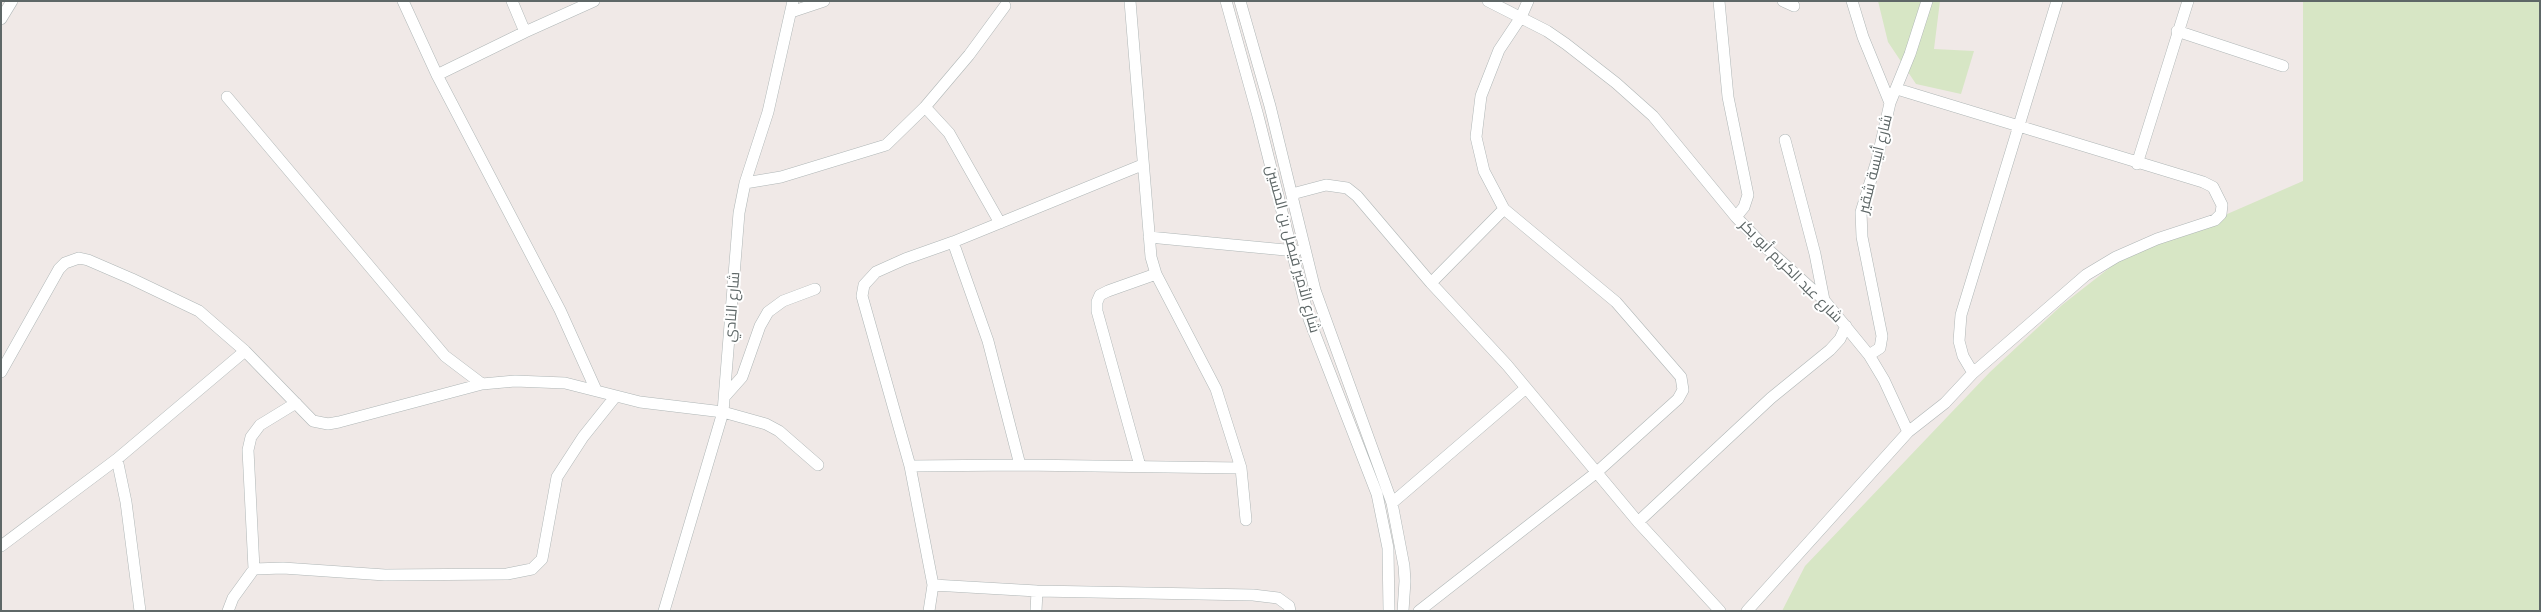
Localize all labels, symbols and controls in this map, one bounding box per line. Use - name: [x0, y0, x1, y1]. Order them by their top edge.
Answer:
- street label: شارع أنيسة شقير: [1854, 113, 1896, 215]
- street label: شارع الأمير فيصل بن الحسين: [1262, 163, 1324, 335]
- street label: شارع عبد الكريم أبو بكر: [1736, 216, 1846, 326]
- street label: شارع النادي: [721, 271, 743, 343]

